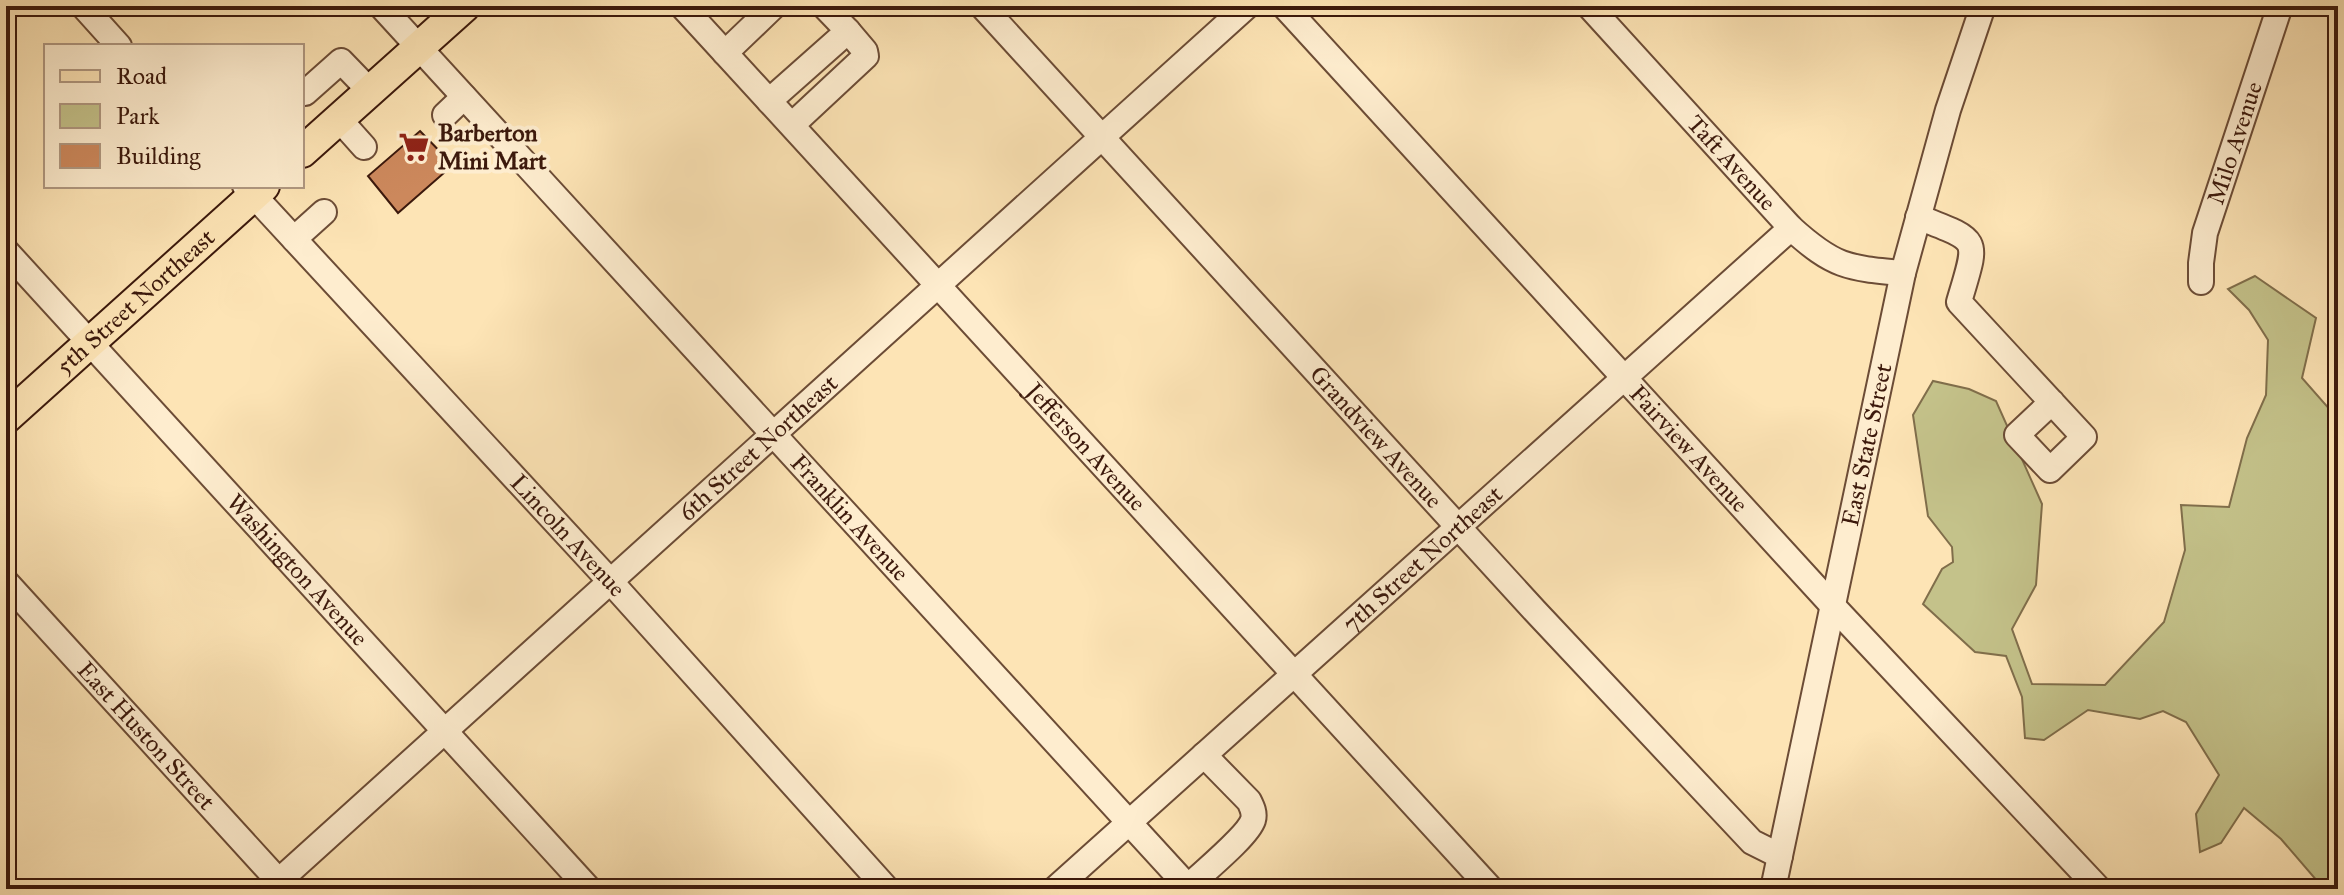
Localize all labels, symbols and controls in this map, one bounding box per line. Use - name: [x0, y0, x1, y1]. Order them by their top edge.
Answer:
- legend: [44, 44, 304, 188]
- text: Road: [116, 61, 167, 91]
- street label: Milo Avenue: [2201, 78, 2269, 208]
- text: Park: [116, 101, 160, 131]
- street label: Taft Avenue: [1681, 109, 1783, 217]
- place label: Barberton Mini Mart: [438, 118, 547, 176]
- supermarket icon: Barberton Mini Mart: [397, 130, 431, 164]
- text: Building: [116, 141, 201, 171]
- street label: 5th Street Northeast: [50, 222, 221, 381]
- street label: Grandview Avenue: [1303, 359, 1449, 515]
- street label: East State Street: [1835, 360, 1899, 529]
- street label: 6th Street Northeast: [672, 368, 844, 527]
- street label: Jefferson Avenue: [1018, 374, 1152, 517]
- street label: Fairview Avenue: [1623, 379, 1755, 519]
- street label: Franklin Avenue: [784, 448, 916, 587]
- street label: Lincoln Avenue: [504, 468, 632, 603]
- street label: 7th Street Northeast: [1336, 479, 1509, 639]
- street label: Washington Avenue: [220, 488, 375, 652]
- street label: East Huston Street: [71, 655, 222, 817]

